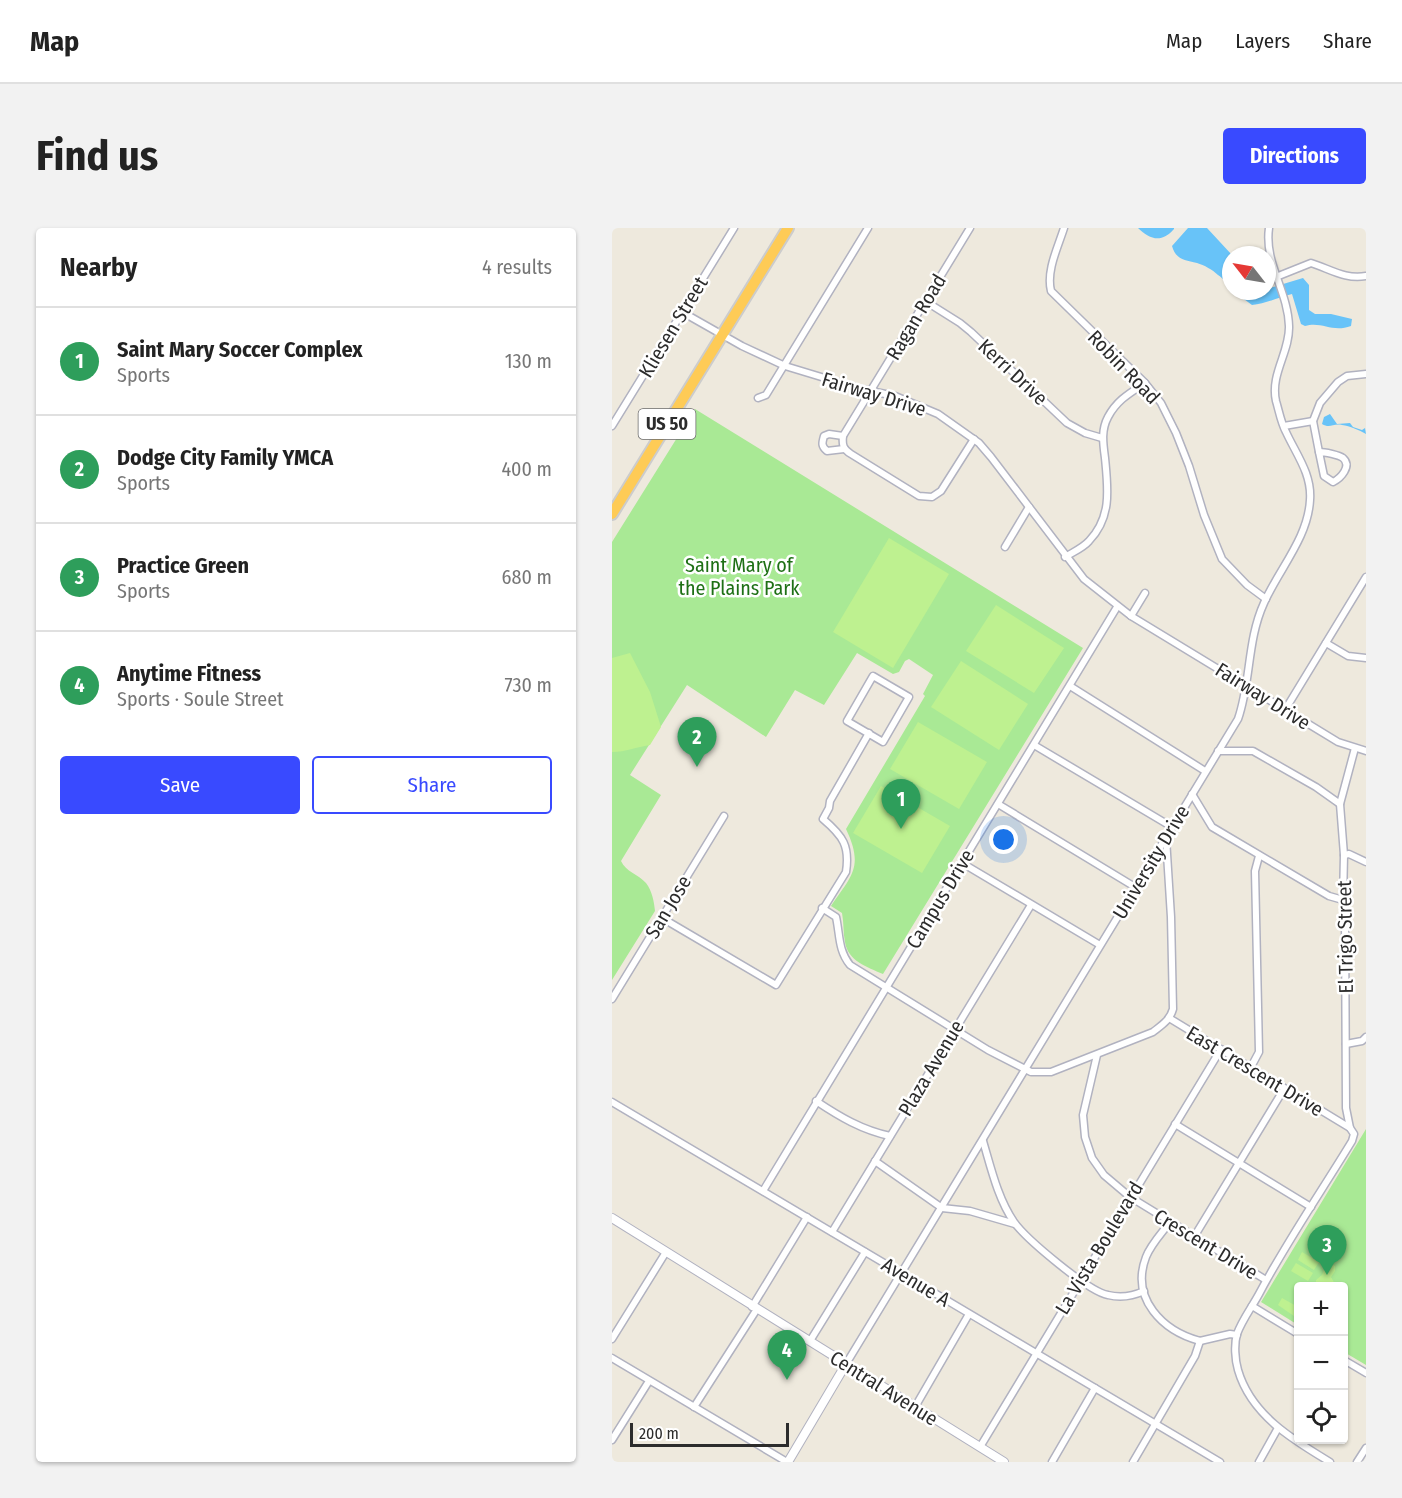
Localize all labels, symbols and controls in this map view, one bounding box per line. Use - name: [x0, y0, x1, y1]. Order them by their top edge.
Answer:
- text: Map: [30, 25, 79, 58]
- text: Map: [1166, 28, 1202, 54]
- text: Layers: [1235, 28, 1290, 54]
- text: Share: [1323, 28, 1372, 54]
- button: Directions: [1223, 128, 1366, 184]
- text: Find us: [36, 131, 158, 181]
- north arrow: [1222, 246, 1276, 300]
- text: Nearby: [60, 252, 137, 283]
- text: 4 results: [482, 255, 552, 279]
- street label: Ragan Road: [881, 270, 951, 364]
- street label: Kliesen Street: [633, 272, 713, 382]
- street label: Robin Road: [1083, 325, 1165, 409]
- street label: Kerri Drive: [973, 334, 1053, 410]
- text: Saint Mary Soccer Complex: [117, 336, 363, 363]
- text: 1: [75, 349, 84, 373]
- text: 130 m: [505, 349, 552, 373]
- text: Sports: [117, 363, 170, 387]
- street label: Fairway Drive: [819, 367, 929, 421]
- road number: US 50: [638, 409, 696, 439]
- text: Dodge City Family YMCA: [117, 444, 333, 471]
- text: 2: [75, 457, 84, 481]
- text: 400 m: [501, 457, 552, 481]
- text: Sports: [117, 471, 170, 495]
- text: Practice Green: [117, 552, 249, 579]
- park label: Saint Mary of the Plains Park: [678, 553, 800, 600]
- text: 3: [75, 565, 84, 589]
- text: 680 m: [502, 565, 552, 589]
- text: Sports: [117, 579, 170, 603]
- street label: Fairway Drive: [1211, 657, 1315, 735]
- text: Anytime Fitness: [117, 660, 261, 687]
- text: 4: [74, 673, 85, 697]
- text: 730 m: [505, 673, 552, 697]
- text: Sports · Soule Street: [117, 687, 284, 711]
- pin: 2: [678, 718, 716, 767]
- button: Save: [60, 756, 300, 814]
- button: Share: [312, 756, 552, 814]
- pin: 1: [882, 780, 920, 829]
- street label: University Drive: [1108, 801, 1194, 923]
- your location: [989, 825, 1018, 854]
- street label: Campus Drive: [901, 845, 979, 953]
- street label: San Jose: [640, 871, 696, 943]
- street label: El Trigo Street: [1332, 880, 1358, 994]
- street label: Plaza Avenue: [893, 1016, 969, 1120]
- street label: East Crescent Drive: [1182, 1021, 1328, 1121]
- street label: La Vista Boulevard: [1050, 1177, 1148, 1319]
- street label: Crescent Drive: [1150, 1204, 1262, 1284]
- pin: 3: [1308, 1226, 1346, 1275]
- street label: Avenue A: [878, 1252, 955, 1312]
- map controls: [1294, 1282, 1348, 1444]
- button: +: [1294, 1282, 1348, 1336]
- pin: 4: [768, 1330, 807, 1380]
- button: −: [1294, 1336, 1348, 1390]
- street label: Central Avenue: [826, 1345, 942, 1431]
- button: locate: [1294, 1390, 1348, 1444]
- scale bar: [630, 1420, 789, 1448]
- text: 200 m: [639, 1424, 679, 1443]

